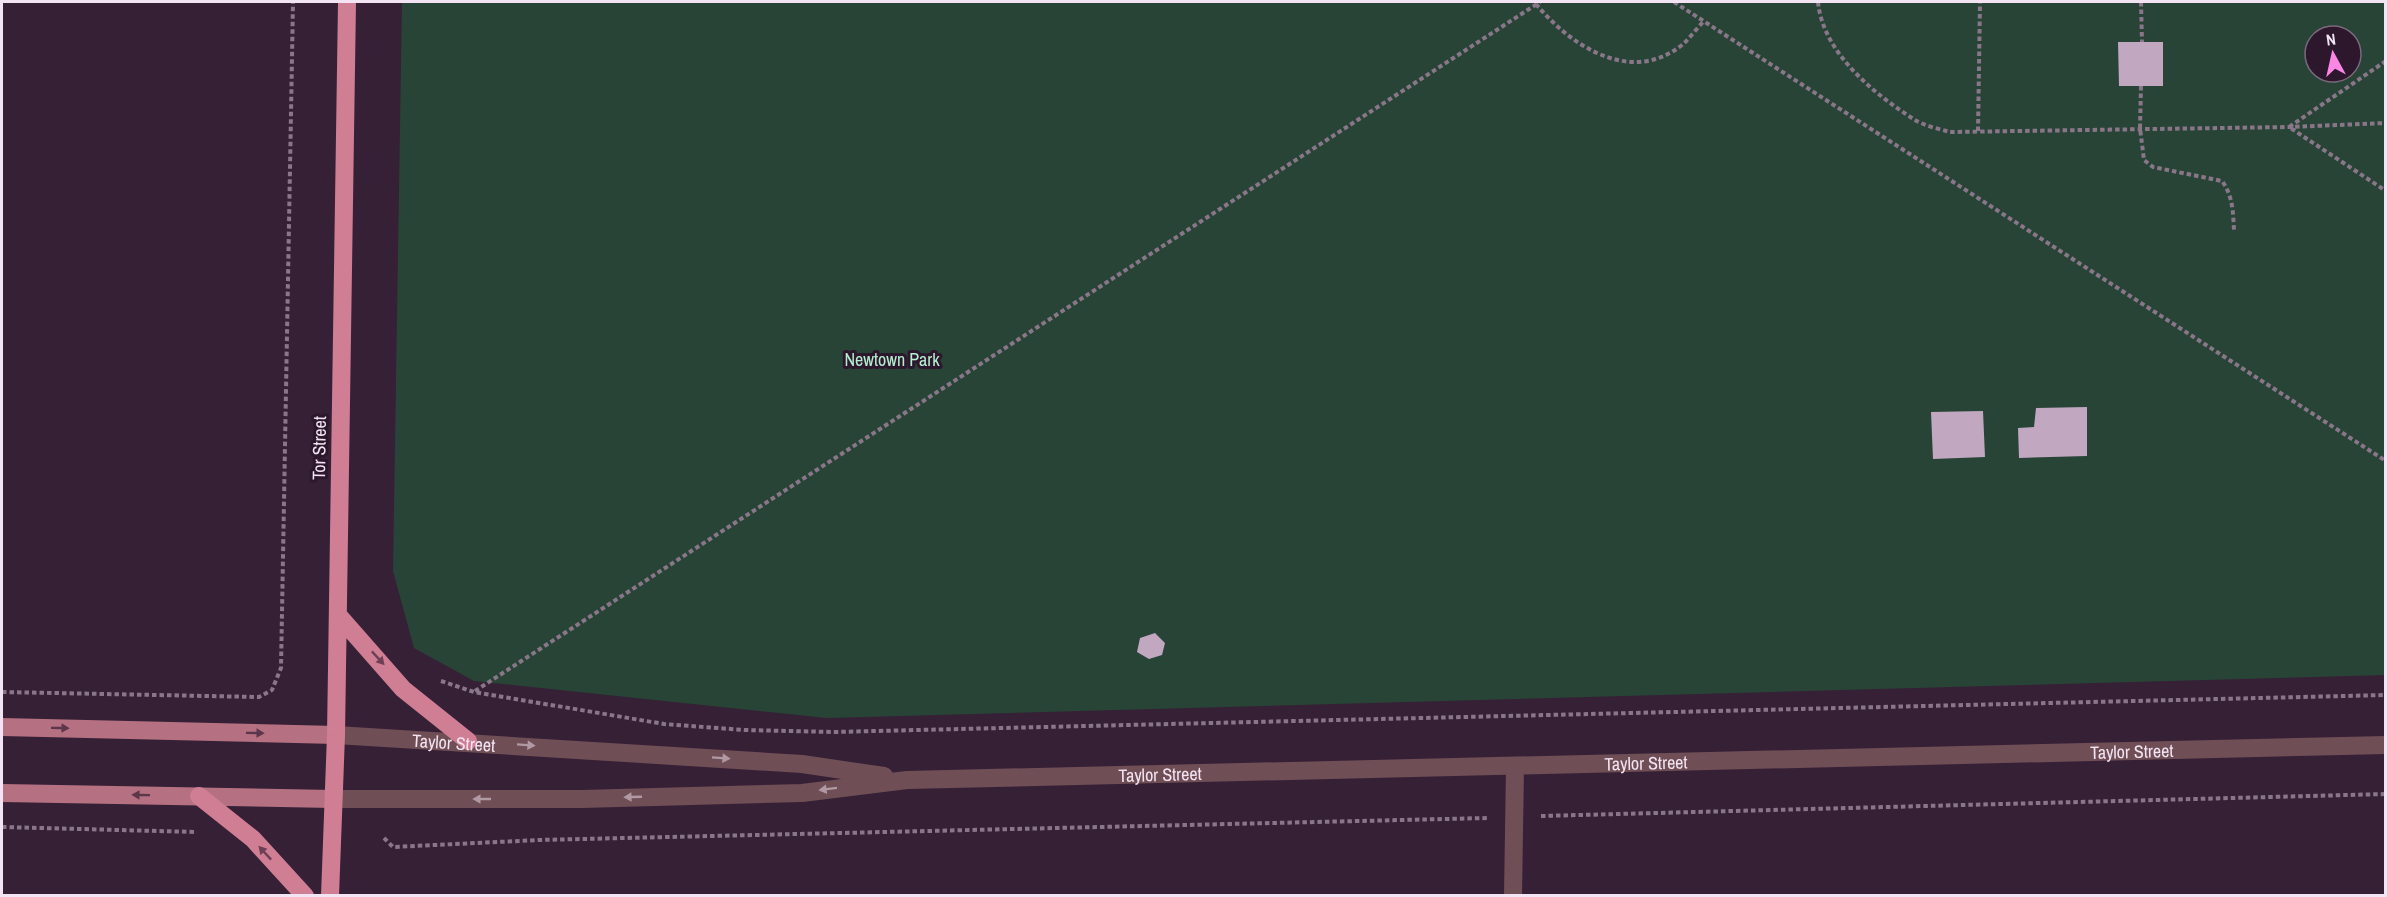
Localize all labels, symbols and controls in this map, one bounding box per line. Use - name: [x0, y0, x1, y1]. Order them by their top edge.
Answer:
- north arrow: [2303, 24, 2363, 84]
- text: N: [2325, 28, 2337, 51]
- park label: Newtown Park: [844, 347, 940, 372]
- street label: Tor Street: [306, 416, 332, 480]
- one-way arrow: [370, 651, 384, 665]
- one-way arrow: [50, 723, 69, 733]
- street label: Taylor Street: [411, 727, 496, 757]
- one-way arrow: [245, 728, 264, 738]
- street label: Taylor Street: [2090, 738, 2174, 764]
- one-way arrow: [517, 740, 536, 750]
- street label: Taylor Street: [1604, 749, 1688, 776]
- one-way arrow: [711, 753, 730, 763]
- street label: Taylor Street: [1118, 761, 1202, 787]
- one-way arrow: [819, 785, 838, 794]
- one-way arrow: [131, 791, 150, 800]
- one-way arrow: [624, 793, 643, 802]
- one-way arrow: [472, 794, 491, 804]
- one-way arrow: [258, 845, 272, 860]

